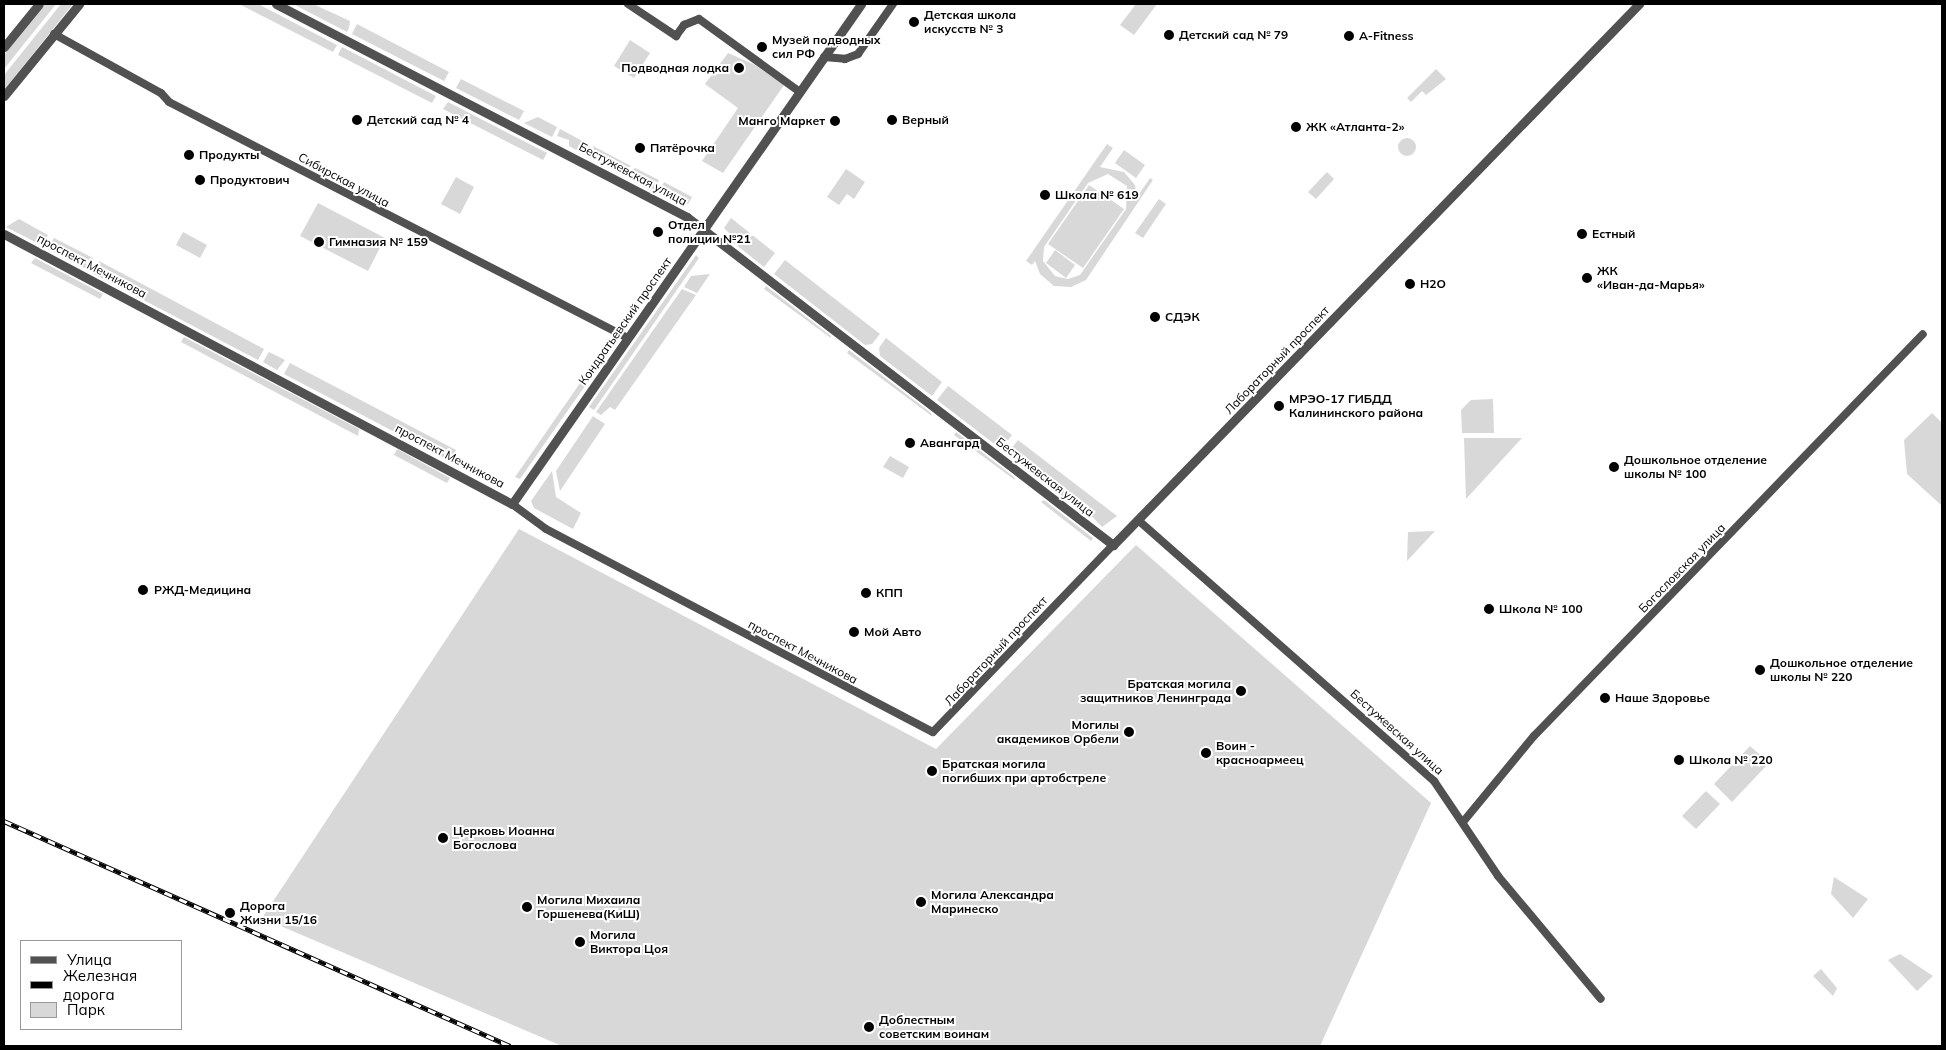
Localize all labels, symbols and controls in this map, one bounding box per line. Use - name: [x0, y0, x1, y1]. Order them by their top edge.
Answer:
- place label: Детская школа искусств № 3: [924, 8, 1016, 36]
- marker: Детская школа искусств № 3: [908, 16, 920, 28]
- place label: Детский сад № 79: [1179, 28, 1288, 42]
- marker: Детский сад № 79: [1163, 29, 1175, 41]
- place label: A-Fitness: [1359, 29, 1413, 43]
- marker: A-Fitness: [1343, 30, 1355, 42]
- place label: Музей подводных сил РФ: [772, 33, 881, 61]
- marker: Музей подводных сил РФ: [756, 41, 768, 53]
- place label: Подводная лодка: [621, 61, 729, 75]
- marker: Подводная лодка: [733, 62, 745, 74]
- place label: Детский сад № 4: [367, 113, 469, 127]
- place label: Верный: [902, 113, 949, 127]
- marker: Детский сад № 4: [351, 114, 363, 126]
- place label: Манго Маркет: [738, 114, 825, 128]
- marker: Верный: [886, 114, 898, 126]
- marker: Манго Маркет: [829, 115, 841, 127]
- place label: ЖК «Атланта-2»: [1306, 120, 1405, 134]
- marker: ЖК «Атланта-2»: [1290, 121, 1302, 133]
- street label: Бестужевская улица: [576, 139, 690, 209]
- place label: Пятёрочка: [650, 141, 715, 155]
- marker: Пятёрочка: [634, 142, 646, 154]
- place label: Продукты: [199, 148, 260, 162]
- marker: Продукты: [183, 149, 195, 161]
- street label: Сибирская улица: [296, 150, 392, 210]
- place label: Продуктович: [210, 173, 290, 187]
- marker: Продуктович: [194, 174, 206, 186]
- place label: Школа № 619: [1055, 188, 1139, 202]
- marker: Школа № 619: [1039, 189, 1051, 201]
- place label: Отдел полиции №21: [668, 218, 751, 246]
- marker: Отдел полиции №21: [652, 226, 664, 238]
- place label: Естный: [1592, 227, 1635, 241]
- marker: Естный: [1576, 228, 1588, 240]
- street label: проспект Мечникова: [35, 231, 149, 301]
- place label: Гимназия № 159: [329, 235, 428, 249]
- marker: Гимназия № 159: [313, 236, 325, 248]
- street label: Кондратьевский проспект: [575, 254, 675, 388]
- place label: ЖК «Иван-да-Марья»: [1597, 264, 1705, 292]
- marker: ЖК «Иван-да-Марья»: [1581, 272, 1593, 284]
- place label: H2O: [1420, 277, 1446, 291]
- marker: H2O: [1404, 278, 1416, 290]
- street label: Лабораторный проспект: [1222, 303, 1332, 417]
- place label: СДЭК: [1165, 310, 1200, 324]
- marker: СДЭК: [1149, 311, 1161, 323]
- place label: МРЭО-17 ГИБДД Калининского района: [1289, 392, 1423, 420]
- marker: МРЭО-17 ГИБДД Калининского района: [1273, 400, 1285, 412]
- street label: проспект Мечникова: [393, 421, 507, 491]
- street label: Бестужевская улица: [993, 434, 1097, 520]
- place label: Авангард: [920, 436, 979, 450]
- marker: Авангард: [904, 437, 916, 449]
- place label: Дошкольное отделение школы № 100: [1624, 453, 1767, 481]
- marker: Дошкольное отделение школы № 100: [1608, 461, 1620, 473]
- street label: Богословская улица: [1636, 520, 1728, 616]
- marker: РЖД-Медицина: [136, 583, 150, 597]
- place label: РЖД-Медицина: [154, 583, 251, 597]
- place label: КПП: [876, 586, 903, 600]
- marker: КПП: [860, 587, 872, 599]
- street label: Лабораторный проспект: [942, 593, 1050, 709]
- place label: Школа № 100: [1499, 602, 1583, 616]
- marker: Школа № 100: [1483, 603, 1495, 615]
- street label: проспект Мечникова: [746, 617, 860, 687]
- place label: Мой Авто: [864, 625, 921, 639]
- marker: Мой Авто: [848, 626, 860, 638]
- place label: Дошкольное отделение школы № 220: [1770, 656, 1913, 684]
- marker: Дошкольное отделение школы № 220: [1754, 664, 1766, 676]
- place label: Братская могила защитников Ленинграда: [1080, 677, 1231, 705]
- marker: Братская могила защитников Ленинграда: [1235, 685, 1247, 697]
- street label: Бестужевская улица: [1347, 686, 1447, 778]
- place label: Наше Здоровье: [1615, 691, 1710, 705]
- marker: Наше Здоровье: [1599, 692, 1611, 704]
- place label: Могилы академиков Орбели: [997, 718, 1119, 746]
- marker: Могилы академиков Орбели: [1123, 726, 1135, 738]
- place label: Воин - красноармеец: [1216, 739, 1304, 767]
- marker: Воин - красноармеец: [1200, 747, 1212, 759]
- place label: Школа № 220: [1689, 753, 1773, 767]
- marker: Школа № 220: [1673, 754, 1685, 766]
- place label: Братская могила погибших при артобстреле: [942, 757, 1106, 785]
- marker: Братская могила погибших при артобстреле: [926, 765, 938, 777]
- place label: Церковь Иоанна Богослова: [453, 824, 555, 852]
- marker: Церковь Иоанна Богослова: [437, 832, 449, 844]
- place label: Могила Александра Маринеско: [931, 888, 1054, 916]
- place label: Могила Михаила Горшенева(КиШ): [537, 893, 640, 921]
- marker: Могила Александра Маринеско: [915, 896, 927, 908]
- place label: Дорога Жизни 15/16: [240, 899, 317, 927]
- marker: Могила Михаила Горшенева(КиШ): [521, 901, 533, 913]
- marker: Дорога Жизни 15/16: [224, 907, 236, 919]
- place label: Могила Виктора Цоя: [590, 928, 668, 956]
- marker: Могила Виктора Цоя: [574, 936, 586, 948]
- legend: [20, 940, 182, 1030]
- text: Улица: [67, 950, 112, 969]
- text: Железная дорога: [63, 966, 137, 1004]
- text: Парк: [67, 1000, 105, 1019]
- place label: Доблестным советским воинам: [879, 1013, 989, 1041]
- marker: Доблестным советским воинам: [863, 1021, 875, 1033]

